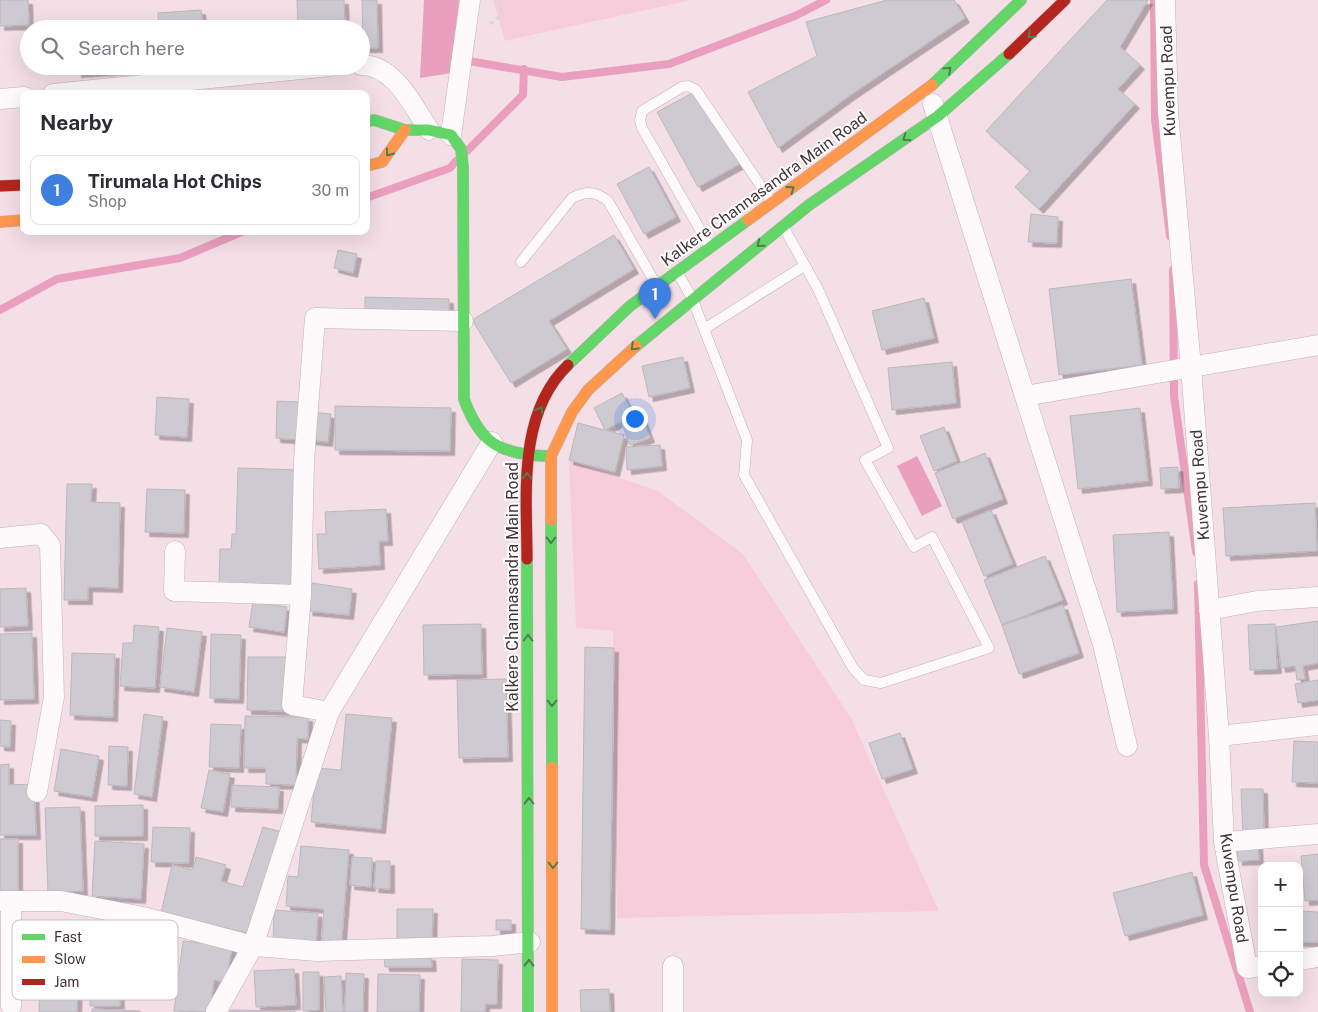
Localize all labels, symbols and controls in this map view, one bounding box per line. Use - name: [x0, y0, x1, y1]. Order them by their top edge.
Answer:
- search box: [20, 20, 370, 75]
- street label: Kuvempu Road: [1157, 25, 1179, 137]
- one-way arrow: [1028, 29, 1037, 38]
- icon: search: [38, 34, 66, 62]
- text: Search here: [78, 37, 185, 59]
- one-way arrow: [943, 67, 952, 76]
- street label: Kalkere Channasandra Main Road: [657, 108, 871, 270]
- text: Nearby: [40, 110, 113, 135]
- one-way arrow: [902, 132, 911, 141]
- one-way arrow: [386, 147, 395, 157]
- text: Tirumala Hot Chips: [88, 170, 262, 192]
- text: 1: [54, 181, 60, 200]
- text: 30 m: [312, 181, 349, 200]
- one-way arrow: [785, 186, 795, 195]
- text: Shop: [88, 192, 127, 211]
- one-way arrow: [757, 238, 766, 246]
- pin: 1: [639, 278, 671, 319]
- one-way arrow: [631, 341, 640, 350]
- one-way arrow: [534, 406, 544, 415]
- your location: [622, 406, 648, 432]
- street label: Kuvempu Road: [1187, 429, 1213, 541]
- street label: Kalkere Channasandra Main Road: [503, 462, 522, 712]
- one-way arrow: [522, 472, 532, 480]
- one-way arrow: [546, 536, 556, 544]
- one-way arrow: [523, 634, 533, 642]
- one-way arrow: [547, 699, 557, 707]
- one-way arrow: [524, 797, 534, 804]
- street label: Kuvempu Road: [1216, 832, 1252, 944]
- one-way arrow: [548, 862, 558, 869]
- map controls: [1258, 862, 1303, 997]
- button: +: [1258, 862, 1303, 907]
- button: −: [1258, 907, 1303, 952]
- legend: [12, 920, 178, 1000]
- text: Fast: [54, 929, 82, 945]
- text: Slow: [54, 951, 86, 967]
- button: locate: [1258, 952, 1303, 997]
- one-way arrow: [524, 959, 534, 967]
- text: Jam: [54, 974, 79, 990]

